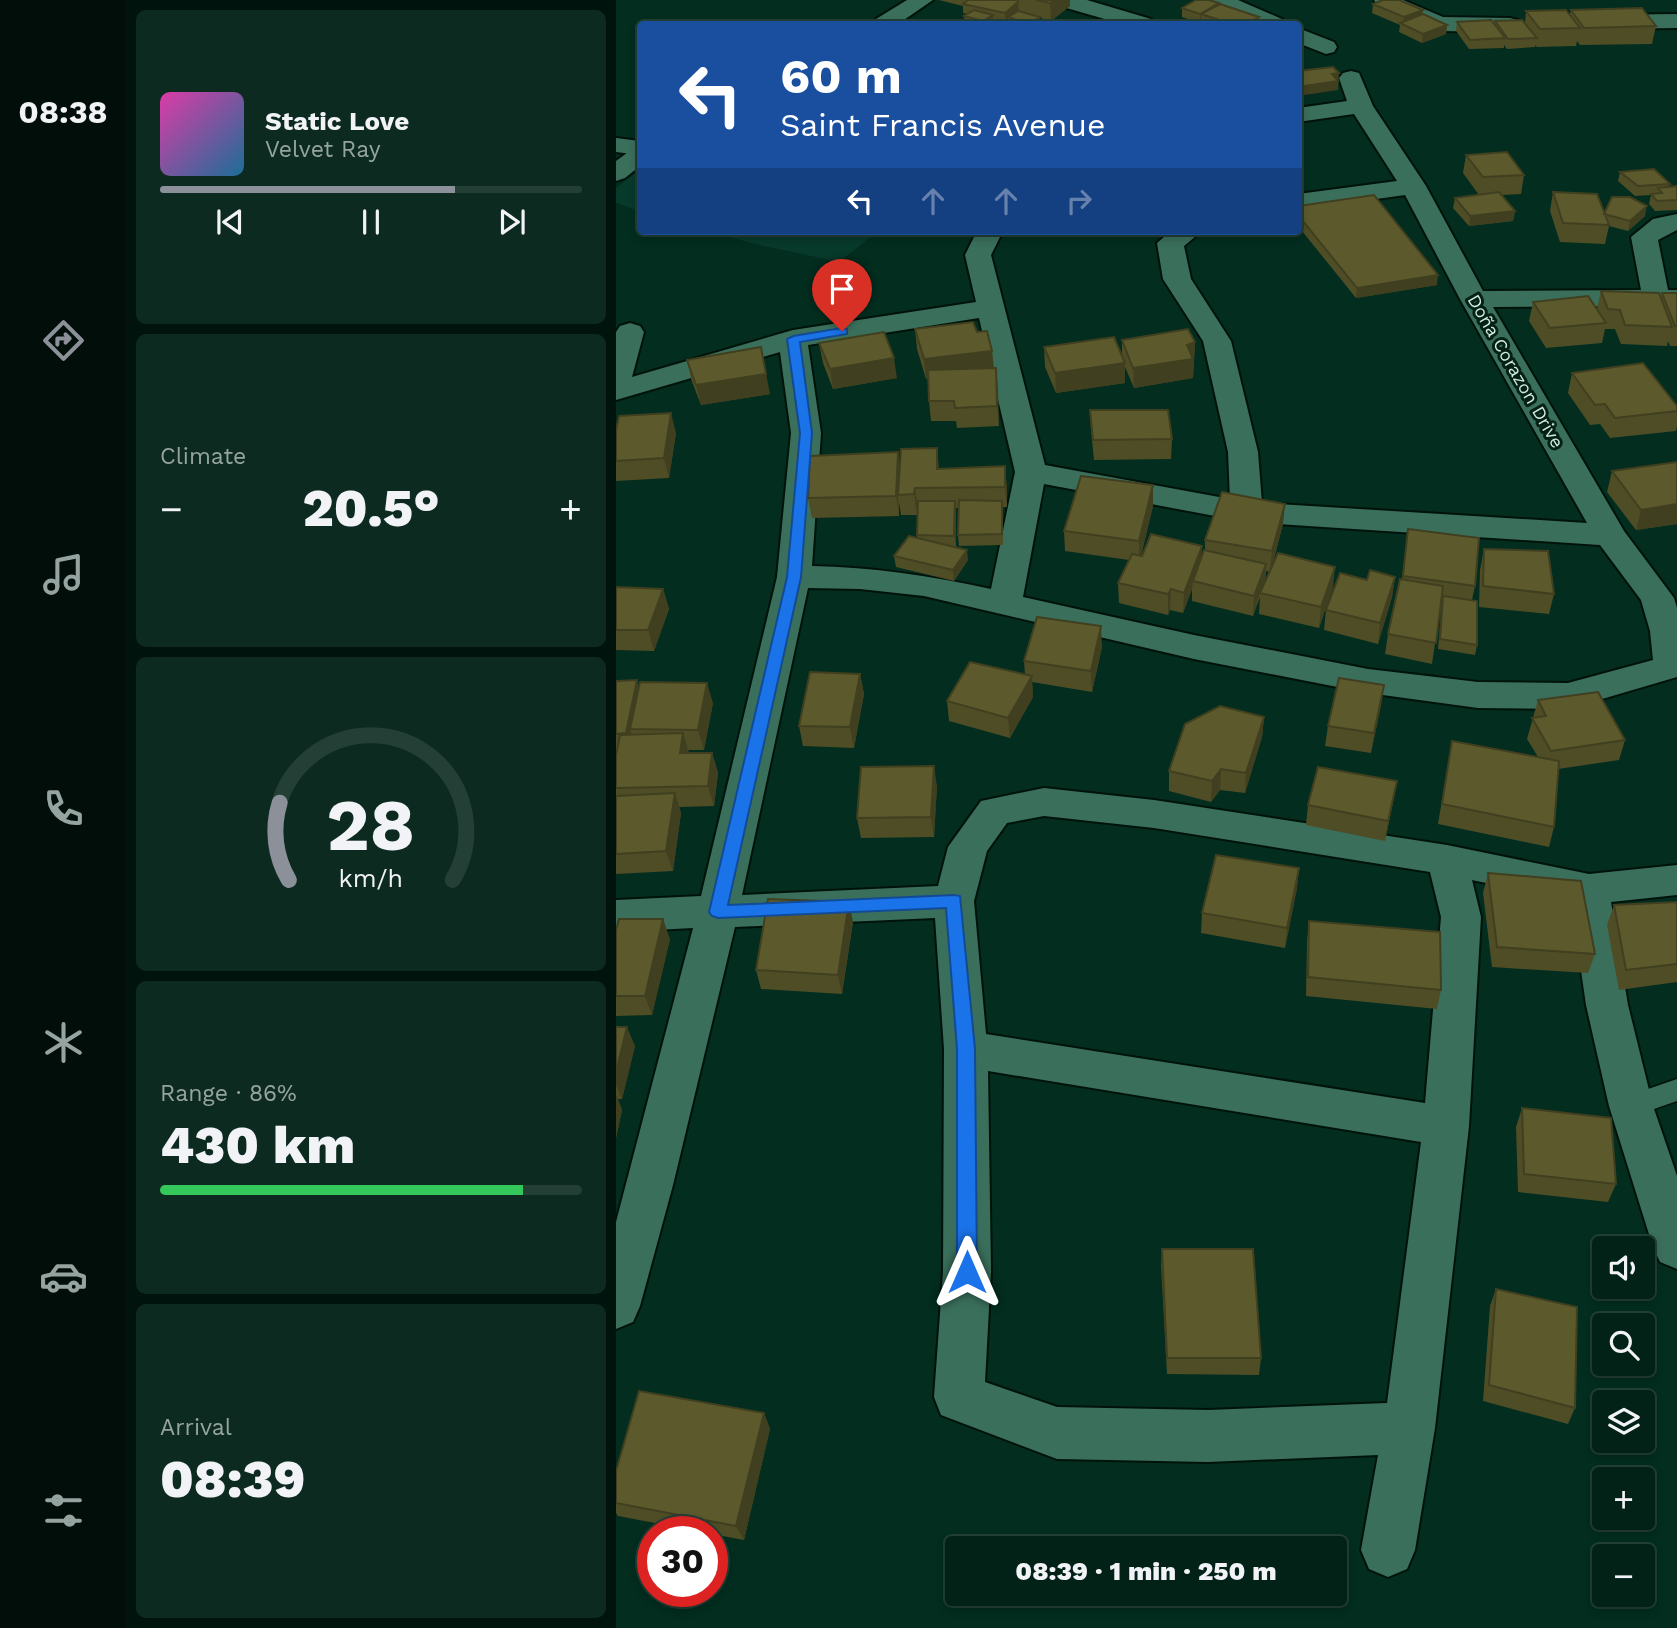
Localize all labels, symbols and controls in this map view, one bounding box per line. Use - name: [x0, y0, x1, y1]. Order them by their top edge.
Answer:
- text: 60 m: [780, 47, 902, 105]
- icon: left: [665, 49, 756, 140]
- text: 08:38: [18, 93, 108, 131]
- text: Static Love: [265, 106, 409, 136]
- text: Saint Francis Avenue: [780, 106, 1106, 144]
- text: Velvet Ray: [265, 136, 381, 163]
- icon: left: [841, 182, 879, 220]
- icon: ahead: [914, 182, 952, 220]
- icon: ahead: [987, 182, 1025, 220]
- icon: right: [1060, 182, 1098, 220]
- icon: previous: [211, 203, 249, 241]
- icon: pause: [352, 203, 390, 241]
- icon: next: [493, 203, 531, 241]
- pin: [812, 259, 872, 331]
- icon: arrive: [823, 270, 861, 308]
- street label: Doña Corazon Drive: [1464, 291, 1568, 451]
- icon: directions: [39, 316, 88, 365]
- text: Climate: [160, 443, 246, 470]
- text: 20.5°: [302, 478, 440, 539]
- text: −: [160, 487, 183, 531]
- text: +: [559, 487, 582, 531]
- icon: music: [39, 550, 88, 599]
- text: 28: [326, 782, 416, 868]
- icon: phone: [39, 784, 88, 833]
- text: km/h: [339, 864, 403, 893]
- icon: climate: [39, 1018, 88, 1067]
- text: Range · 86%: [160, 1080, 297, 1107]
- text: 430 km: [160, 1115, 355, 1176]
- position arrow: [930, 1235, 1004, 1309]
- map controls: [1592, 1236, 1655, 1607]
- button: sound: [1592, 1236, 1655, 1299]
- icon: car: [39, 1252, 88, 1301]
- button: search: [1592, 1313, 1655, 1376]
- button: layers: [1592, 1390, 1655, 1453]
- text: Arrival: [160, 1414, 232, 1441]
- text: 08:39: [160, 1449, 306, 1510]
- button: +: [1592, 1467, 1655, 1530]
- icon: filters: [39, 1486, 88, 1535]
- speed limit sign: 30: [637, 1516, 728, 1607]
- button: −: [1592, 1544, 1655, 1607]
- text: 08:39 · 1 min · 250 m: [1015, 1556, 1277, 1586]

